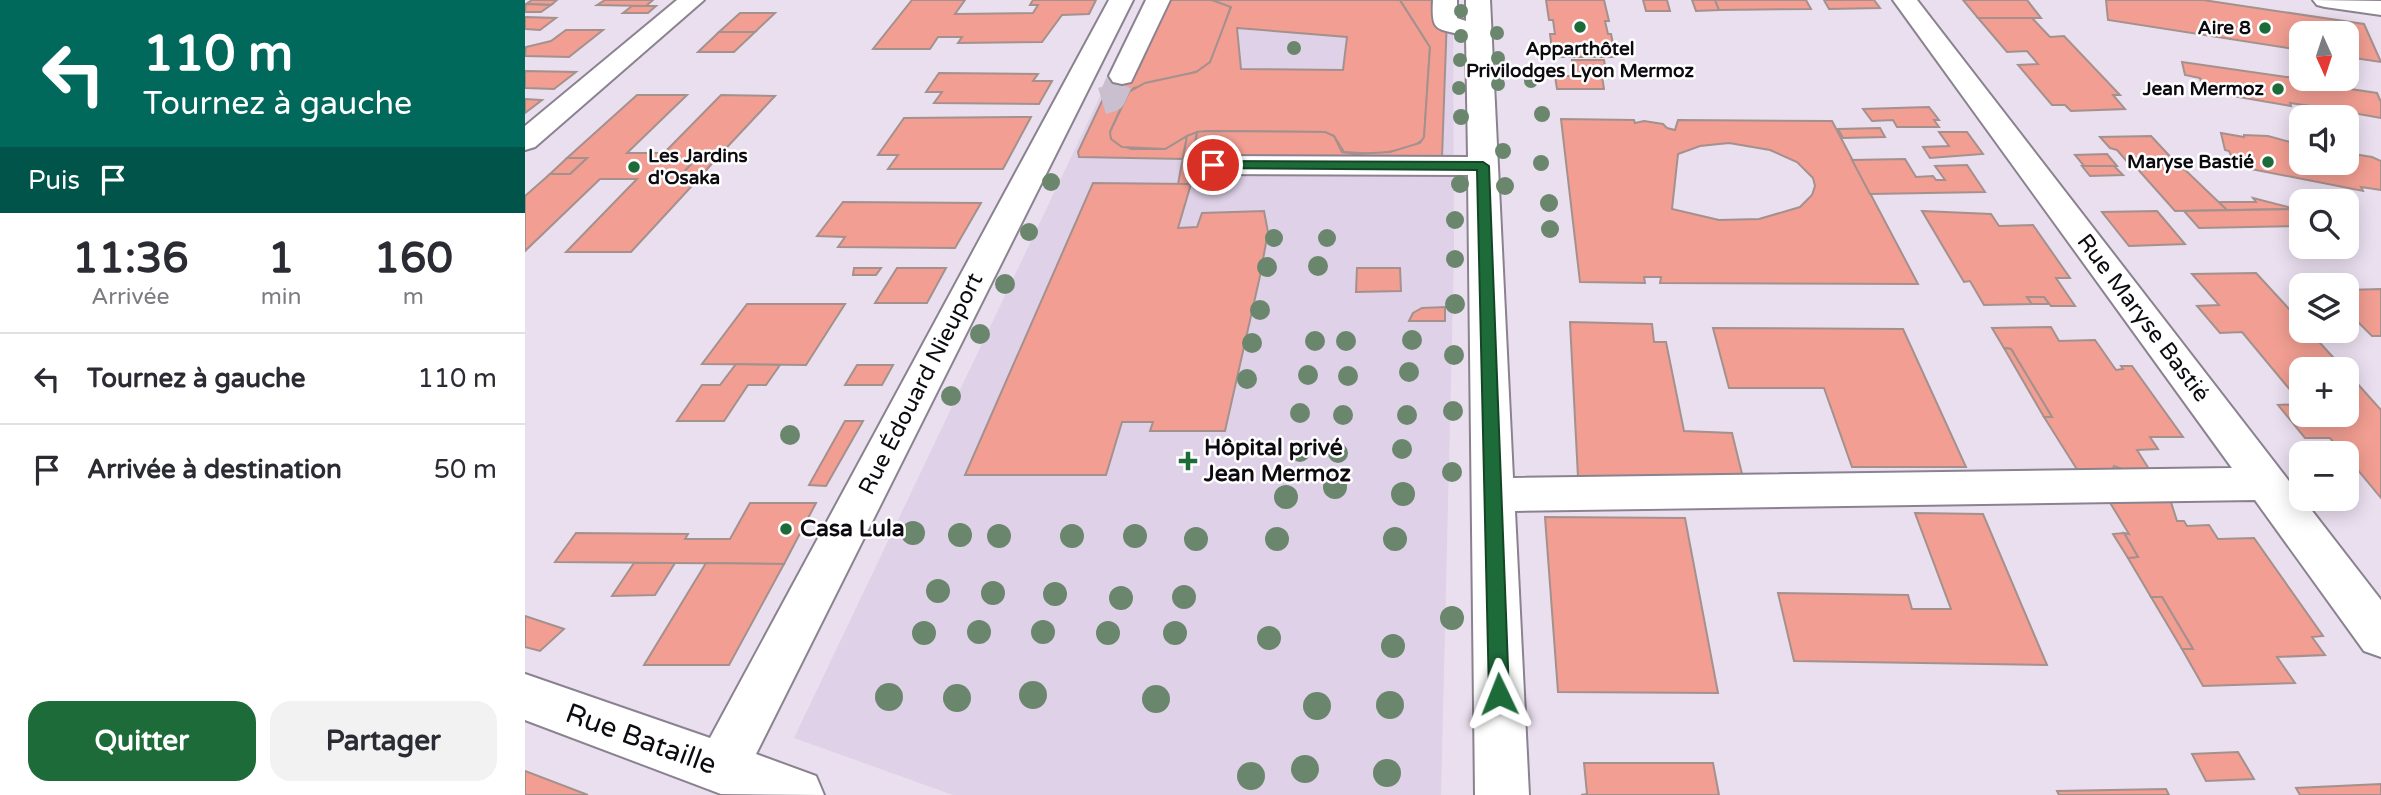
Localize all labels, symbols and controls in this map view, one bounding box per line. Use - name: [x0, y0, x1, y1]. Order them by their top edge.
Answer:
- place label: Aire 8: [2198, 17, 2251, 39]
- marker: Apparthôtel Privilodges Lyon Mermoz: [1572, 19, 1588, 35]
- marker: Aire 8: [2257, 20, 2273, 36]
- north arrow: [2289, 21, 2359, 91]
- map controls: [2289, 21, 2359, 511]
- text: 110 m: [143, 25, 293, 84]
- icon: left: [28, 28, 119, 119]
- place label: Apparthôtel Privilodges Lyon Mermoz: [1466, 38, 1695, 83]
- place label: Jean Mermoz: [2142, 78, 2265, 100]
- marker: Jean Mermoz: [2270, 81, 2286, 97]
- text: Tournez à gauche: [143, 85, 412, 123]
- button: sound: [2289, 105, 2359, 175]
- pin: [1183, 135, 1243, 195]
- place label: Les Jardins d'Osaka: [648, 145, 748, 189]
- icon: arrive: [1194, 146, 1232, 184]
- place label: Maryse Bastié: [2127, 151, 2254, 174]
- marker: Maryse Bastié: [2260, 154, 2276, 170]
- marker: Les Jardins d'Osaka: [626, 159, 642, 175]
- icon: arrive: [94, 161, 132, 199]
- text: Puis: [28, 165, 80, 196]
- button: search: [2289, 189, 2359, 259]
- street label: Rue Maryse Bastié: [2071, 228, 2215, 408]
- text: 11:36: [72, 233, 189, 284]
- text: 1: [268, 233, 294, 284]
- text: 160: [374, 233, 453, 284]
- street label: Rue Édouard Nieuport: [853, 268, 989, 500]
- button: layers: [2289, 273, 2359, 343]
- text: Arrivée: [91, 283, 170, 311]
- text: min: [261, 283, 302, 311]
- text: m: [403, 283, 424, 311]
- button: +: [2289, 357, 2359, 427]
- icon: left: [28, 360, 66, 398]
- text: Tournez à gauche: [87, 363, 306, 394]
- text: 110 m: [417, 363, 497, 394]
- place label: Hôpital privé Jean Mermoz: [1203, 434, 1351, 488]
- button: −: [2289, 441, 2359, 511]
- icon: arrive: [28, 451, 66, 489]
- marker: Hôpital privé Jean Mermoz: [1178, 451, 1198, 471]
- text: Arrivée à destination: [87, 454, 342, 485]
- text: 50 m: [434, 454, 497, 485]
- place label: Casa Lula: [800, 515, 905, 543]
- marker: Casa Lula: [778, 521, 794, 537]
- position arrow: [1462, 657, 1536, 731]
- street label: Rue Bataille: [561, 696, 721, 782]
- button: Quitter: [28, 701, 256, 781]
- button: Partager: [270, 701, 497, 781]

